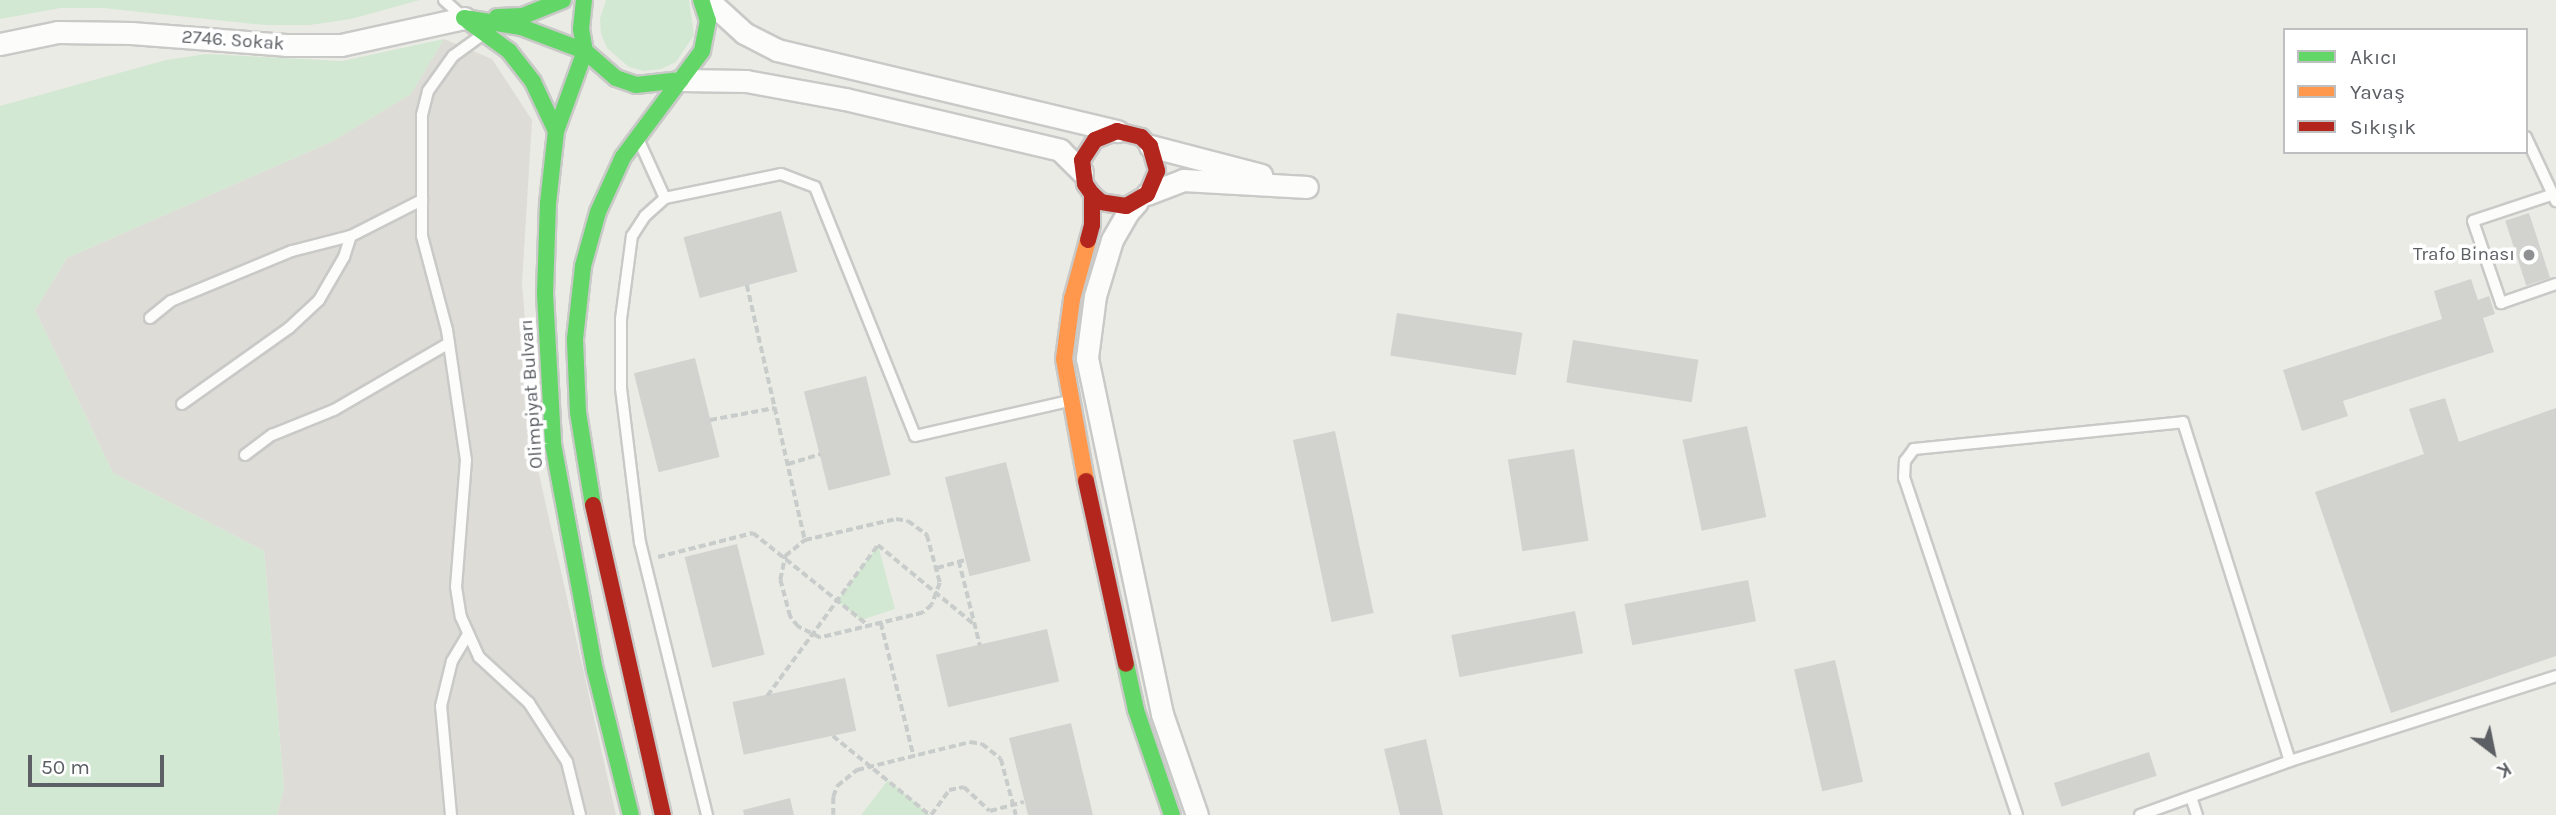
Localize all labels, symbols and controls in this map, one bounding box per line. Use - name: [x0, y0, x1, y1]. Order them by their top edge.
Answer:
- street label: 2746. Sokak: [181, 26, 285, 56]
- legend: [2283, 28, 2528, 154]
- text: Akıcı: [2350, 45, 2397, 69]
- text: Yavaş: [2350, 80, 2405, 104]
- text: Sıkışık: [2350, 115, 2416, 139]
- place label: Trafo Binası: [2413, 244, 2515, 266]
- marker: Trafo Binası: [2521, 247, 2537, 263]
- street label: Olimpiyat Bulvarı: [515, 318, 549, 470]
- north arrow: [2458, 717, 2528, 787]
- scale bar: [32, 742, 168, 786]
- text: 50 m: [41, 755, 90, 779]
- text: K: [2493, 757, 2515, 782]

